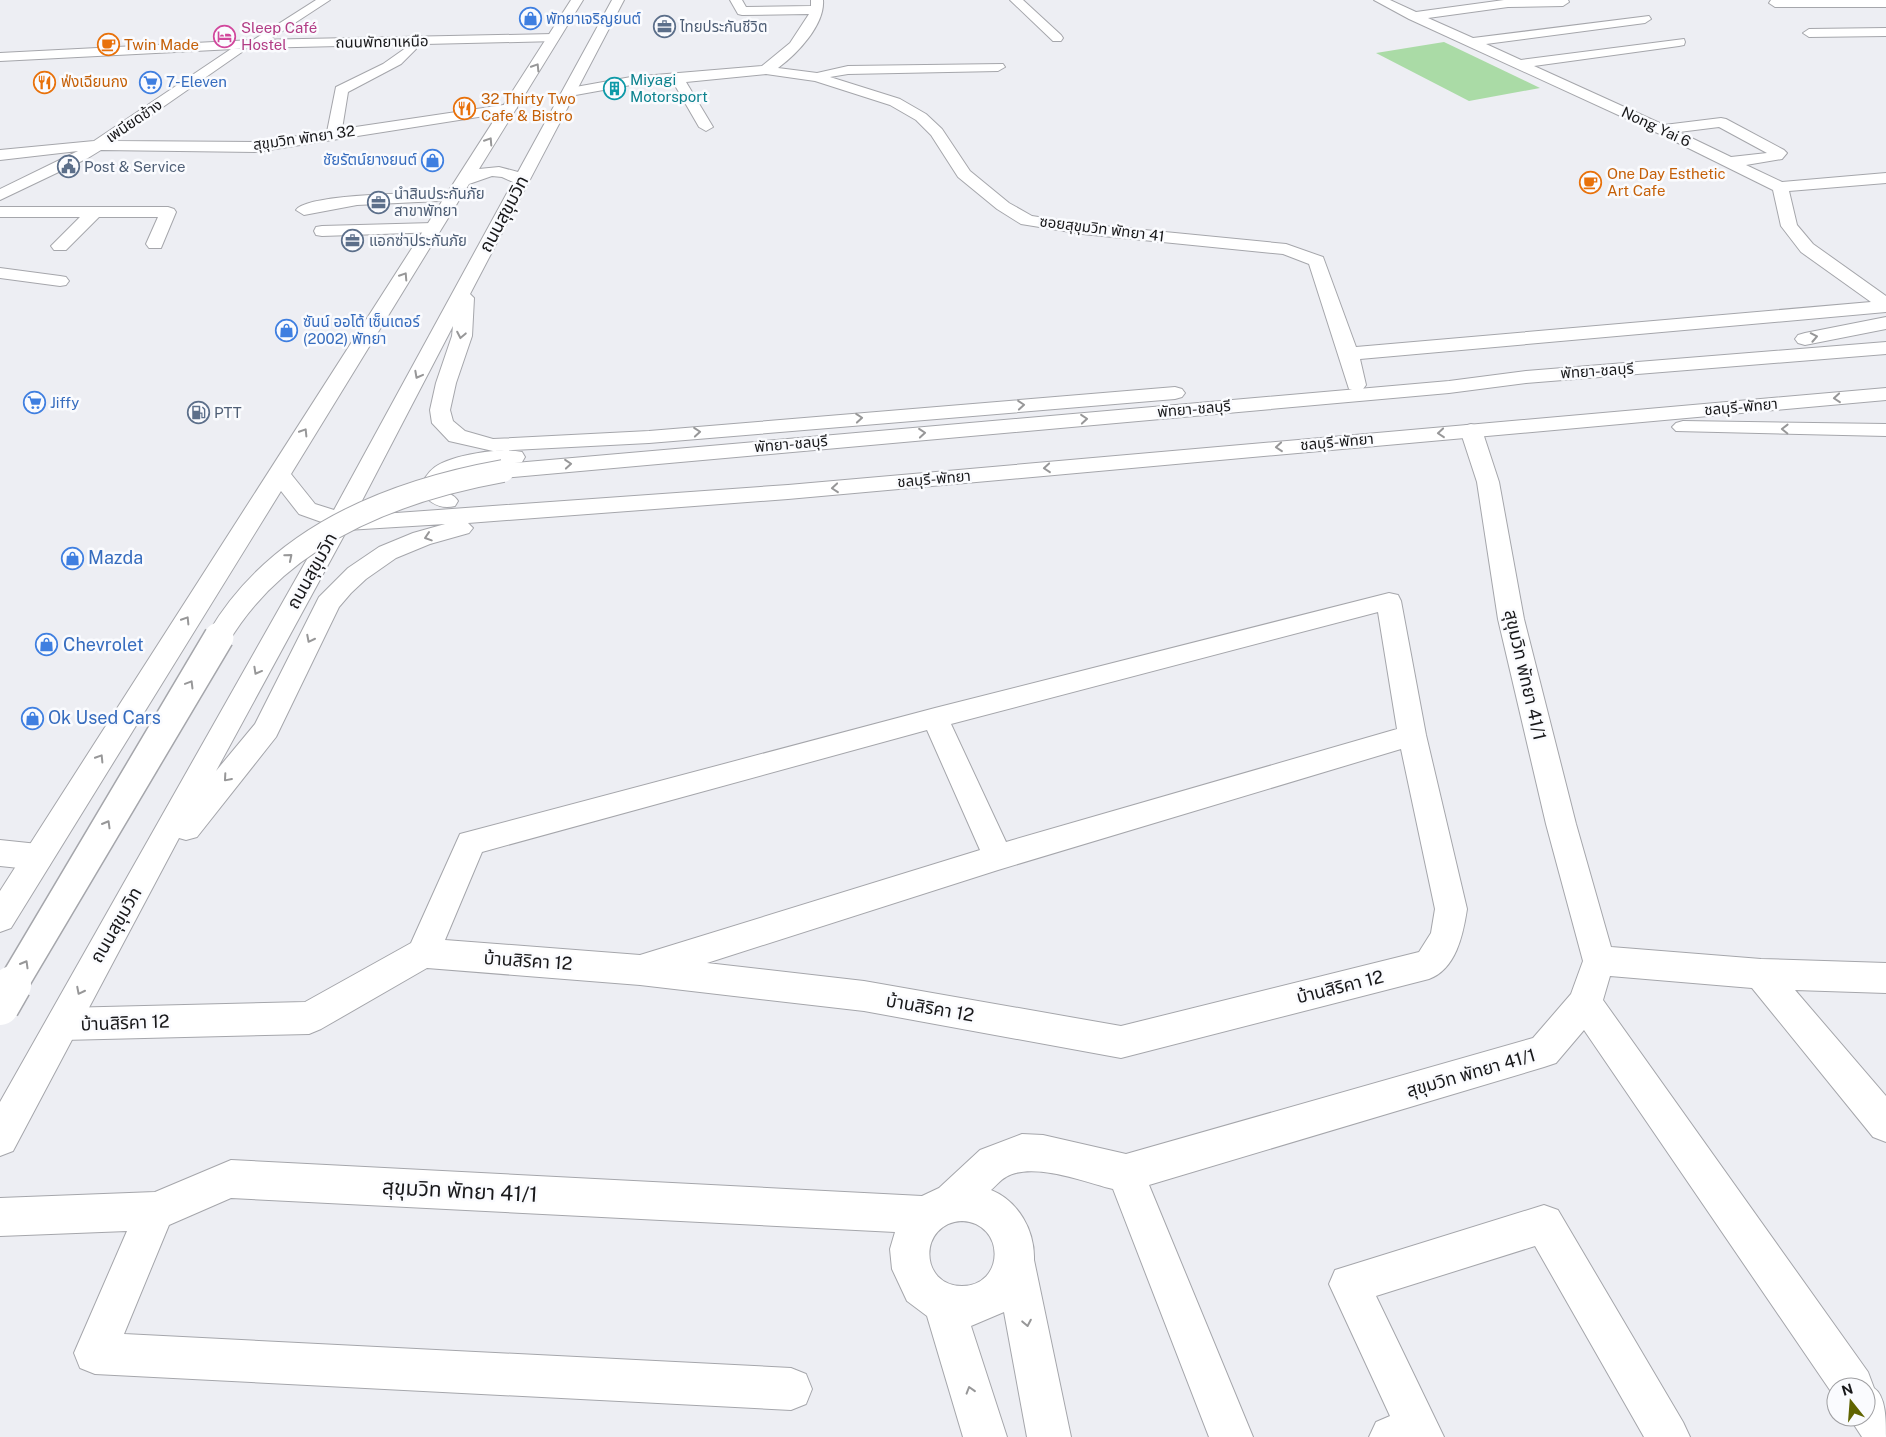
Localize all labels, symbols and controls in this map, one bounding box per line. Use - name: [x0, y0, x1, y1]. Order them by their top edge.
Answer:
- shop icon: พัทยาเจริญยนต์: [518, 7, 542, 31]
- place label: พัทยาเจริญยนต์: [546, 10, 641, 27]
- office icon: ไทยประกันชีวิต: [652, 15, 676, 39]
- place label: ไทยประกันชีวิต: [679, 18, 767, 35]
- place label: Sleep Café Hostel: [241, 19, 317, 53]
- hotel icon: Sleep Café Hostel: [213, 25, 237, 49]
- street label: ถนนพัทยาเหนือ: [335, 32, 429, 51]
- cafe icon: Twin Made: [96, 33, 120, 57]
- place label: Twin Made: [124, 36, 199, 53]
- one-way arrow: [529, 63, 539, 72]
- restaurant icon: ฟ่งเฉียนกง: [33, 70, 57, 94]
- supermarket icon: 7-Eleven: [138, 70, 162, 94]
- place label: Miyagi Motorsport: [630, 71, 708, 105]
- place label: ฟ่งเฉียนกง: [61, 73, 128, 90]
- place label: 7-Eleven: [166, 73, 227, 90]
- building icon: Miyagi Motorsport: [602, 77, 626, 101]
- place label: 32 Thirty Two Cafe & Bistro: [481, 90, 576, 124]
- street label: เพนียดช้าง: [102, 96, 165, 146]
- restaurant icon: 32 Thirty Two Cafe & Bistro: [453, 96, 477, 120]
- street label: Nong Yai 6: [1619, 103, 1694, 150]
- street label: สุขุมวิท พัทยา 32: [252, 122, 356, 154]
- one-way arrow: [482, 138, 492, 147]
- shop icon: ชัยรัตน์ยางยนต์: [421, 148, 445, 172]
- place label: ชัยรัตน์ยางยนต์: [323, 151, 417, 168]
- public building icon: Post & Service: [56, 155, 80, 179]
- place label: Post & Service: [84, 158, 186, 175]
- place label: One Day Esthetic Art Cafe: [1607, 165, 1726, 199]
- cafe icon: One Day Esthetic Art Cafe: [1579, 171, 1603, 195]
- street label: ถนนสุขุมวิท: [475, 172, 533, 256]
- place label: นำสินประกันภัย สาขาพัทยา: [394, 185, 485, 219]
- office icon: นำสินประกันภัย สาขาพัทยา: [366, 191, 390, 215]
- street label: ซอยสุขุมวิท พัทยา 41: [1038, 212, 1166, 246]
- office icon: แอกซ่าประกันภัย: [341, 229, 365, 253]
- place label: แอกซ่าประกันภัย: [369, 232, 467, 249]
- one-way arrow: [398, 272, 407, 282]
- place label: ซันน์ ออโต้ เซ็นเตอร์ (2002) พัทยา: [303, 313, 421, 347]
- shop icon: ซันน์ ออโต้ เซ็นเตอร์ (2002) พัทยา: [275, 319, 299, 343]
- one-way arrow: [457, 330, 467, 339]
- one-way arrow: [1810, 333, 1819, 343]
- street label: พัทยา-ชลบุรี: [1560, 359, 1634, 383]
- one-way arrow: [414, 370, 424, 379]
- supermarket icon: Jiffy: [22, 391, 46, 415]
- one-way arrow: [1833, 392, 1841, 403]
- place label: Jiffy: [50, 394, 79, 411]
- street label: ชลบุรี-พัทยา: [1704, 395, 1778, 419]
- street label: พัทยา-ชลบุรี: [1157, 397, 1231, 421]
- one-way arrow: [1017, 399, 1025, 410]
- fuel station icon: PTT: [186, 401, 210, 425]
- place label: PTT: [214, 404, 242, 421]
- one-way arrow: [855, 413, 863, 424]
- one-way arrow: [1080, 414, 1088, 425]
- one-way arrow: [1781, 424, 1788, 434]
- one-way arrow: [693, 427, 701, 438]
- one-way arrow: [918, 427, 926, 438]
- one-way arrow: [1436, 427, 1444, 438]
- one-way arrow: [298, 428, 308, 437]
- street label: ชลบุรี-พัทยา: [1300, 430, 1374, 454]
- street label: พัทยา-ชลบุรี: [754, 432, 828, 456]
- one-way arrow: [1274, 441, 1282, 452]
- one-way arrow: [565, 459, 573, 470]
- one-way arrow: [1043, 462, 1051, 473]
- street label: ชลบุรี-พัทยา: [897, 467, 971, 491]
- one-way arrow: [831, 482, 839, 493]
- street label: ถนนสุขุมวิท: [282, 529, 342, 613]
- one-way arrow: [424, 531, 432, 541]
- shop icon: Mazda: [60, 546, 84, 570]
- place label: Mazda: [88, 547, 143, 568]
- one-way arrow: [283, 553, 292, 562]
- street label: สุขุมวิท พัทยา 41/1: [1499, 607, 1551, 743]
- one-way arrow: [180, 617, 190, 626]
- shop icon: Chevrolet: [35, 633, 59, 657]
- place label: Chevrolet: [63, 634, 144, 655]
- one-way arrow: [306, 634, 316, 643]
- one-way arrow: [253, 665, 263, 674]
- one-way arrow: [184, 681, 194, 690]
- shop icon: Ok Used Cars: [20, 706, 44, 730]
- place label: Ok Used Cars: [48, 707, 161, 728]
- one-way arrow: [94, 755, 104, 764]
- one-way arrow: [224, 772, 233, 781]
- one-way arrow: [101, 820, 111, 829]
- street label: ถนนสุขุมวิท: [85, 883, 147, 967]
- street label: บ้านสิริคา 12: [483, 947, 573, 974]
- one-way arrow: [18, 960, 28, 969]
- street label: บ้านสิริคา 12: [1294, 966, 1386, 1007]
- one-way arrow: [76, 985, 86, 994]
- street label: บ้านสิริคา 12: [884, 989, 976, 1026]
- street label: บ้านสิริคา 12: [80, 1010, 170, 1035]
- street label: สุขุมวิท พัทยา 41/1: [1404, 1044, 1538, 1102]
- street label: สุขุมวิท พัทยา 41/1: [382, 1174, 538, 1208]
- one-way arrow: [1021, 1318, 1032, 1327]
- north arrow: [1826, 1377, 1876, 1427]
- text: N: [1840, 1380, 1855, 1399]
- one-way arrow: [966, 1387, 976, 1395]

